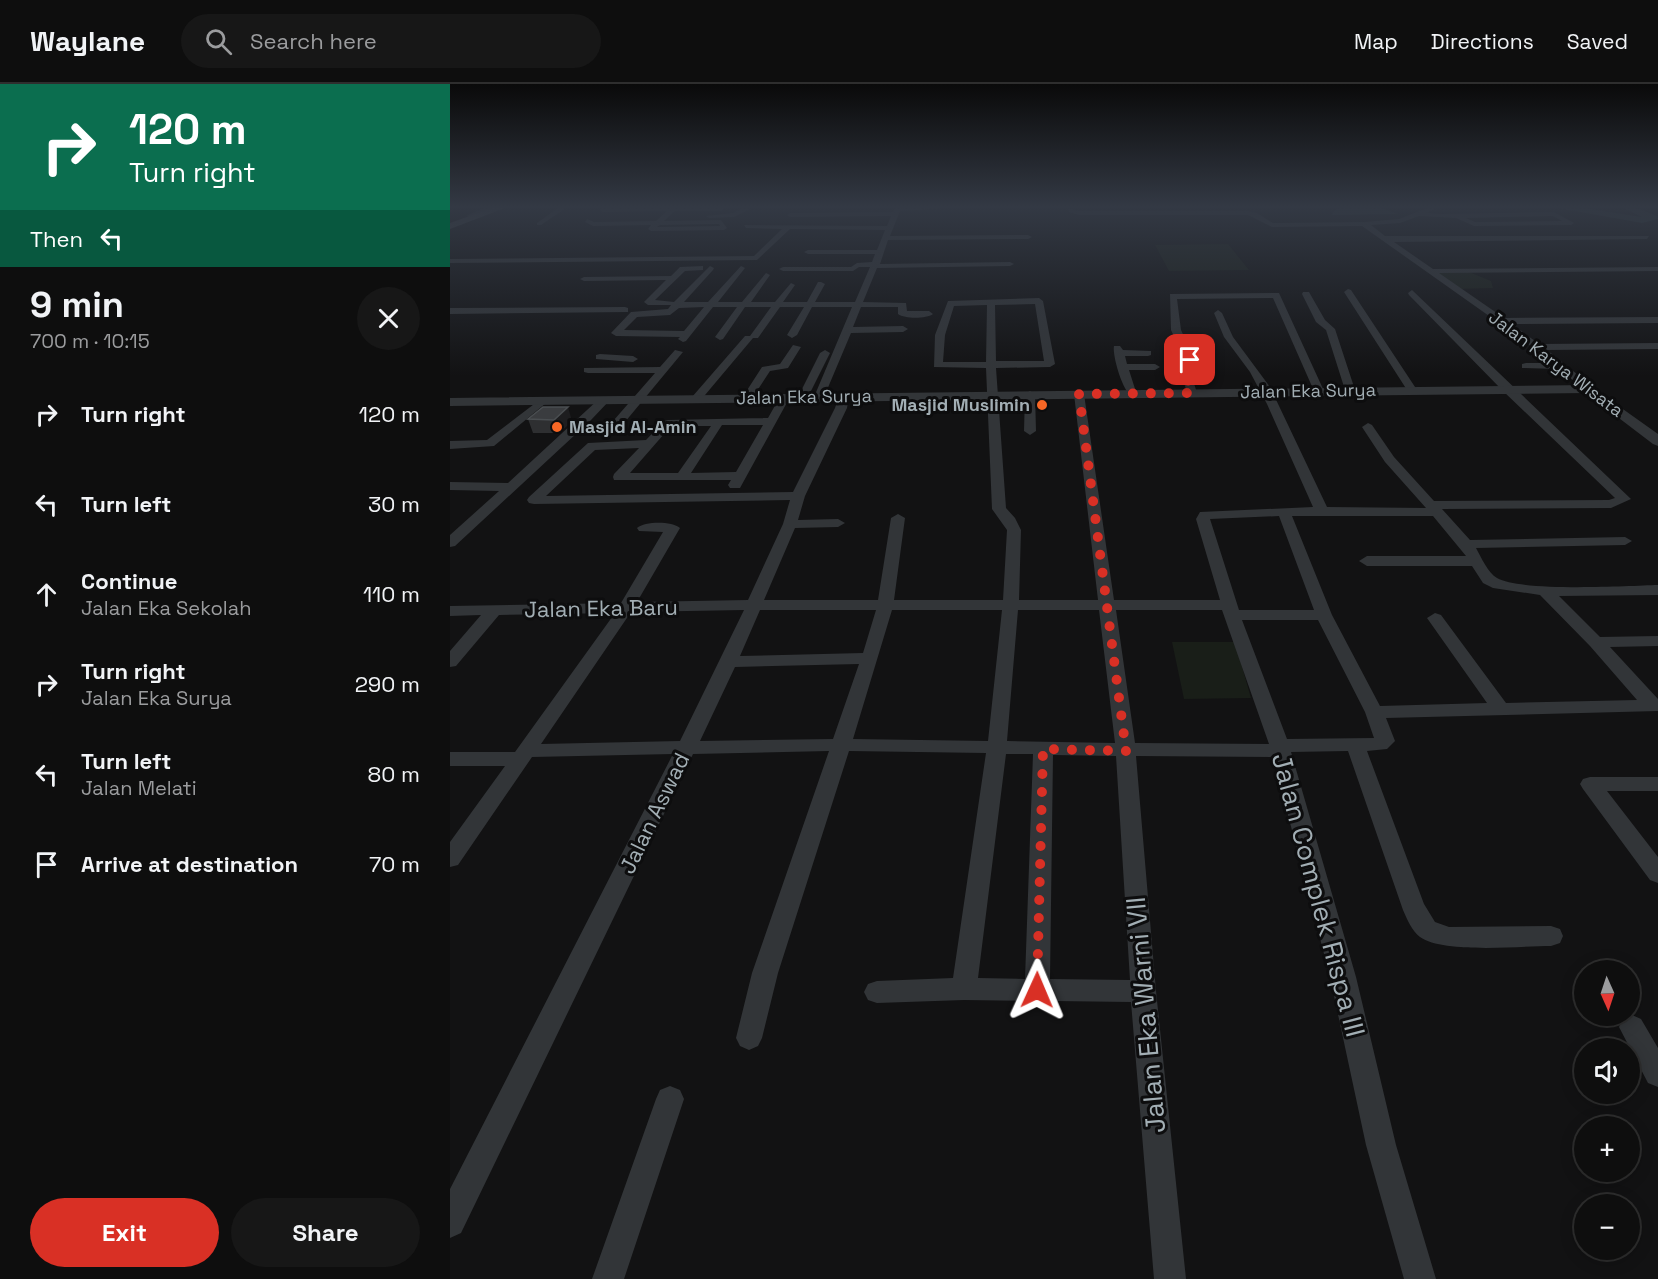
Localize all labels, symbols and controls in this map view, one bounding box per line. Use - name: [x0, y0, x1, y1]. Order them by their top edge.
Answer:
- search box: [181, 14, 601, 68]
- text: Waylane: [30, 23, 145, 59]
- icon: search: [202, 25, 235, 58]
- text: Search here: [250, 27, 377, 55]
- text: Map: [1354, 28, 1398, 55]
- text: Directions: [1431, 28, 1534, 55]
- text: Saved: [1567, 28, 1628, 55]
- text: 120 m: [129, 103, 247, 156]
- icon: right: [30, 108, 108, 186]
- text: Turn right: [129, 155, 256, 190]
- icon: left: [95, 222, 128, 255]
- text: Then: [30, 225, 83, 253]
- text: 9 min: [30, 282, 124, 328]
- button: close: [357, 287, 420, 350]
- street label: Jalan Karya Wisata: [1484, 305, 1628, 422]
- text: 700 m · 10:15: [30, 328, 150, 354]
- pin: [1164, 334, 1215, 385]
- icon: arrive: [1173, 343, 1206, 376]
- street label: Jalan Eka Surya: [1240, 378, 1376, 403]
- street label: Jalan Eka Surya: [736, 384, 872, 409]
- place label: Masjid Muslimin: [891, 393, 1030, 416]
- icon: right: [30, 398, 63, 431]
- marker: Masjid Muslimin: [1035, 398, 1049, 412]
- text: Turn right: [81, 400, 186, 428]
- text: 120 m: [359, 400, 420, 428]
- place label: Masjid Al-Amin: [569, 415, 697, 438]
- marker: Masjid Al-Amin: [550, 420, 564, 434]
- icon: left: [30, 488, 63, 521]
- text: Turn left: [81, 490, 171, 518]
- text: 30 m: [368, 490, 420, 518]
- text: Continue: [81, 567, 177, 595]
- icon: ahead: [30, 578, 63, 611]
- text: 110 m: [363, 580, 420, 608]
- street label: Jalan Eka Baru: [524, 593, 678, 623]
- text: Jalan Eka Sekolah: [81, 595, 251, 621]
- text: Turn right: [81, 657, 186, 685]
- icon: right: [30, 668, 63, 701]
- text: 290 m: [355, 670, 420, 698]
- text: Jalan Eka Surya: [81, 685, 232, 711]
- text: Turn left: [81, 747, 171, 775]
- street label: Jalan Aswad: [613, 748, 695, 878]
- street label: Jalan Complek Rispa III: [1264, 749, 1373, 1041]
- icon: left: [30, 758, 63, 791]
- text: 80 m: [368, 760, 420, 788]
- text: Jalan Melati: [81, 775, 197, 801]
- icon: arrive: [30, 848, 63, 881]
- text: Arrive at destination: [81, 850, 298, 878]
- text: 70 m: [369, 850, 420, 878]
- street label: Jalan Eka Warni VII: [1118, 896, 1173, 1135]
- position arrow: [1005, 958, 1069, 1022]
- north arrow: [1574, 960, 1640, 1026]
- map controls: [1574, 960, 1640, 1260]
- button: sound: [1574, 1038, 1640, 1104]
- button: +: [1574, 1116, 1640, 1182]
- button: −: [1574, 1194, 1640, 1260]
- button: Exit: [30, 1198, 219, 1267]
- button: Share: [231, 1198, 420, 1267]

